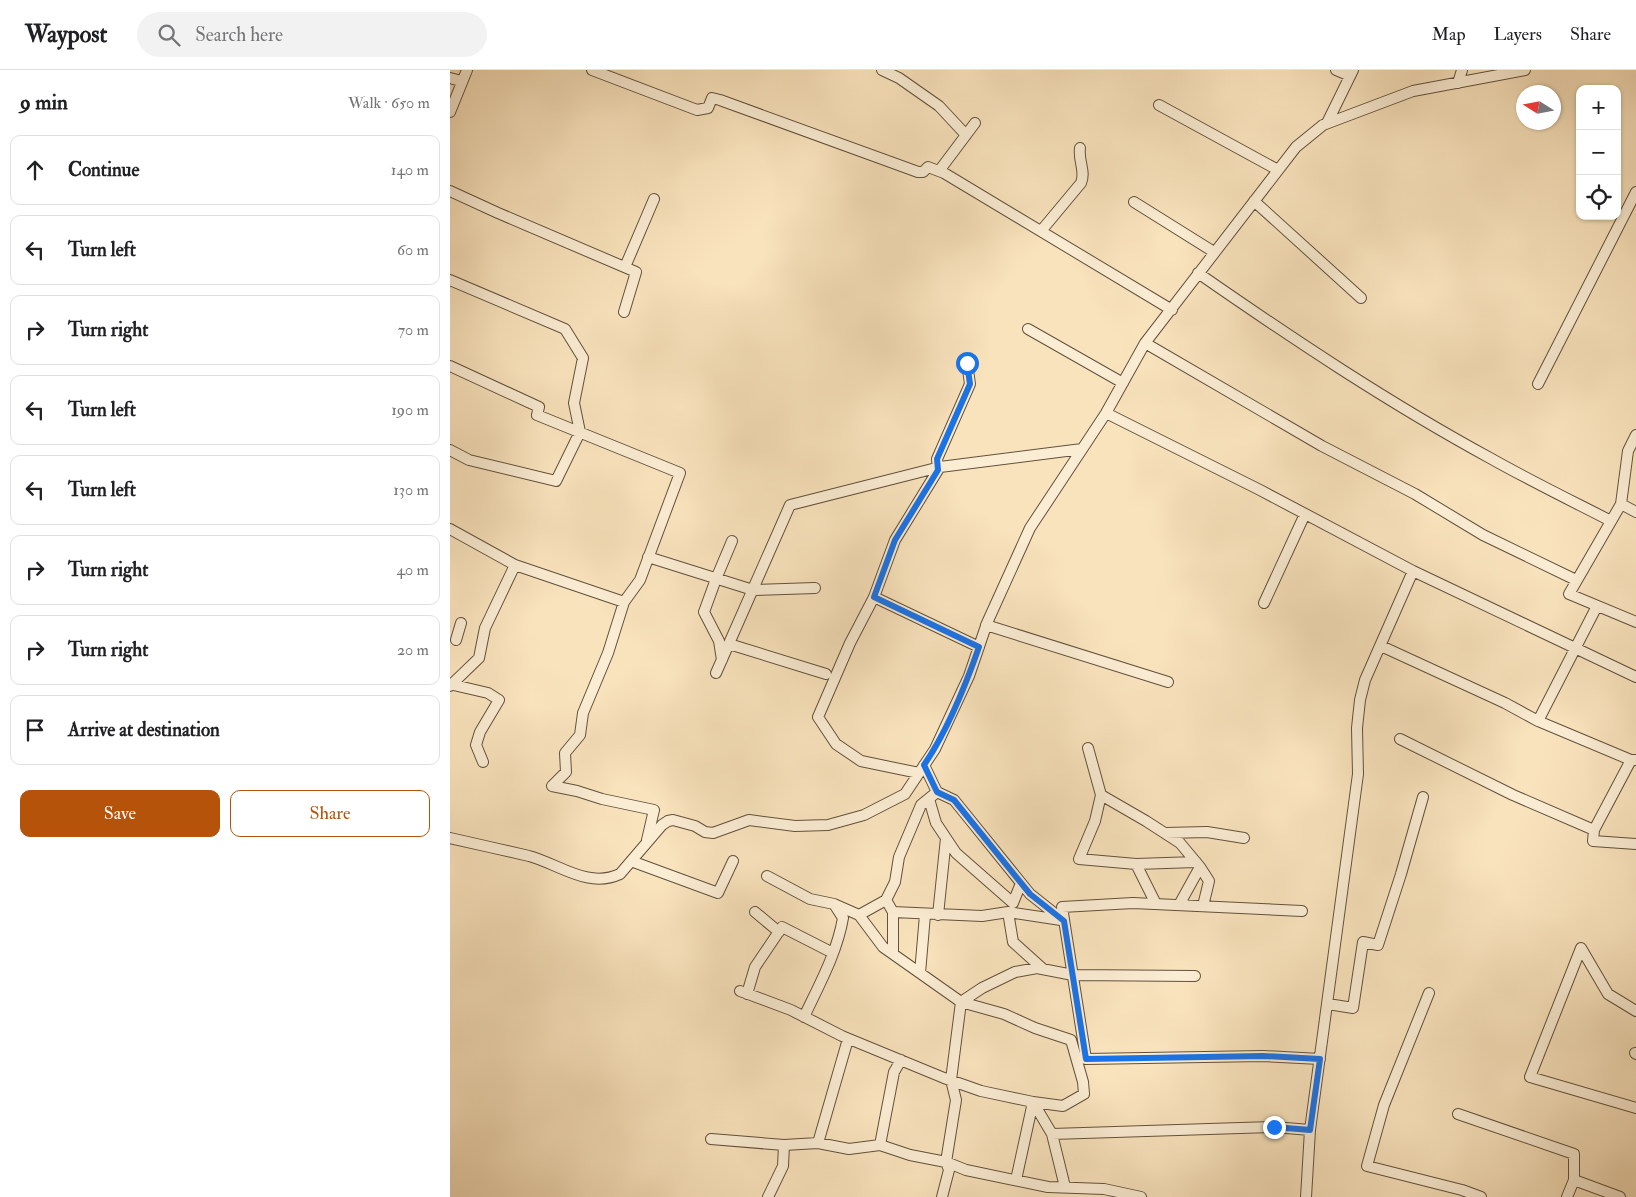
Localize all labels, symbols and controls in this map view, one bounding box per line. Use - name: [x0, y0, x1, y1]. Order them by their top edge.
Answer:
- search box: [137, 12, 487, 57]
- text: Waypost: [25, 19, 107, 50]
- icon: search: [155, 21, 183, 49]
- text: Search here: [195, 23, 283, 47]
- text: Map: [1432, 23, 1466, 46]
- text: Layers: [1494, 23, 1542, 46]
- text: Share: [1570, 23, 1611, 46]
- north arrow: [1516, 85, 1561, 130]
- map controls: [1576, 85, 1621, 220]
- button: +: [1576, 85, 1621, 130]
- text: 9 min: [20, 89, 68, 116]
- text: Walk · 650 m: [348, 93, 430, 113]
- button: −: [1576, 130, 1621, 175]
- icon: ahead: [21, 156, 49, 184]
- text: Continue: [68, 158, 139, 182]
- text: 140 m: [391, 160, 429, 180]
- button: locate: [1576, 175, 1621, 220]
- icon: left: [21, 236, 49, 264]
- text: Turn left: [68, 238, 136, 262]
- text: 60 m: [397, 240, 429, 260]
- icon: right: [21, 316, 49, 344]
- text: Turn right: [68, 318, 148, 342]
- text: 70 m: [398, 320, 429, 340]
- route start: [956, 352, 979, 375]
- icon: left: [21, 396, 49, 424]
- text: Turn left: [68, 398, 136, 422]
- text: 190 m: [391, 400, 429, 420]
- icon: left: [21, 476, 49, 504]
- text: Turn left: [68, 478, 136, 502]
- text: 130 m: [393, 480, 429, 500]
- icon: right: [21, 556, 49, 584]
- text: Turn right: [68, 558, 148, 582]
- text: 40 m: [396, 560, 429, 580]
- icon: right: [21, 636, 49, 664]
- text: Turn right: [68, 638, 148, 662]
- text: 20 m: [397, 640, 429, 660]
- icon: arrive: [21, 716, 49, 744]
- text: Arrive at destination: [68, 718, 220, 742]
- button: Save: [20, 790, 220, 837]
- button: Share: [230, 790, 430, 837]
- route end: [1263, 1116, 1286, 1139]

